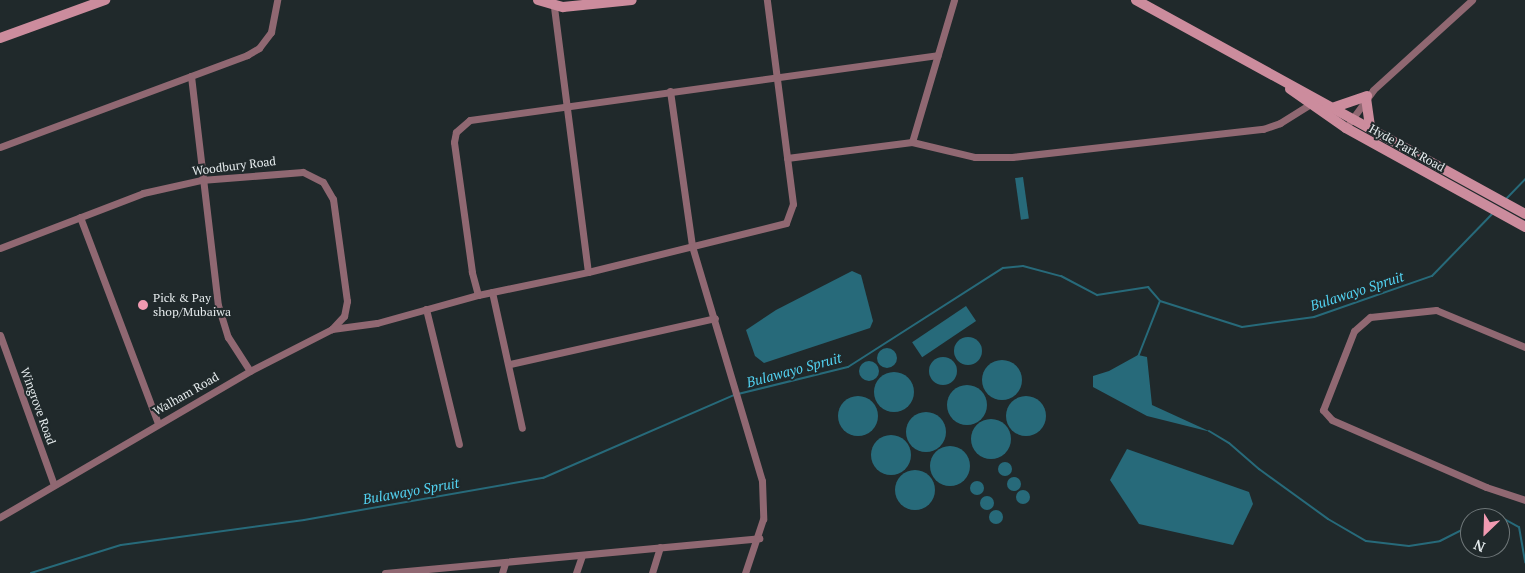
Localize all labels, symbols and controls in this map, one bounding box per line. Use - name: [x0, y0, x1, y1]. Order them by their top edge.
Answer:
- street label: Hyde Park Road: [1367, 121, 1447, 175]
- street label: Woodbury Road: [191, 154, 277, 178]
- water label: Bulawayo Spruit: [1308, 268, 1406, 314]
- place label: Pick & Pay shop/Mubaiwa: [153, 291, 231, 319]
- marker: Pick & Pay shop/Mubaiwa: [137, 299, 149, 311]
- water label: Bulawayo Spruit: [745, 349, 843, 391]
- street label: Wingrove Road: [17, 366, 59, 446]
- street label: Walham Road: [151, 369, 221, 419]
- water label: Bulawayo Spruit: [361, 474, 461, 508]
- north arrow: [1460, 508, 1510, 558]
- text: N: [1470, 535, 1488, 557]

